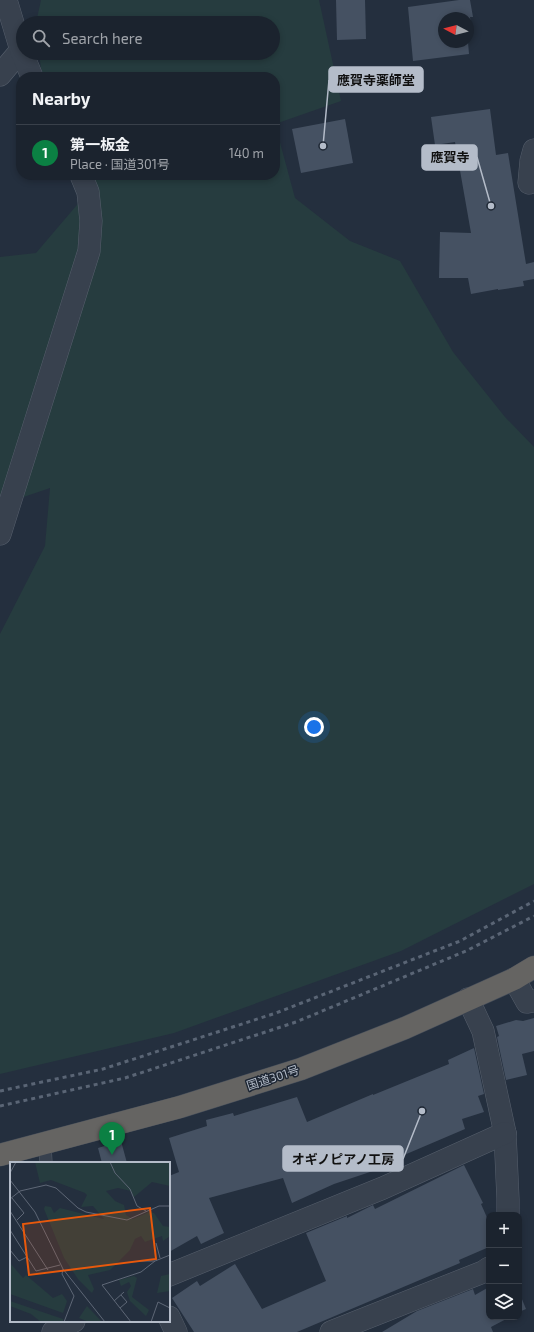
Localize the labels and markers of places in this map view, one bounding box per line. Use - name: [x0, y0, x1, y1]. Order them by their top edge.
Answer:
- callout: 應賀寺薬師堂: [329, 67, 423, 92]
- callout: 應賀寺: [422, 145, 477, 170]
- pin: 1: [99, 1122, 125, 1155]
- callout: オギノピアノ工房: [283, 1146, 403, 1171]

